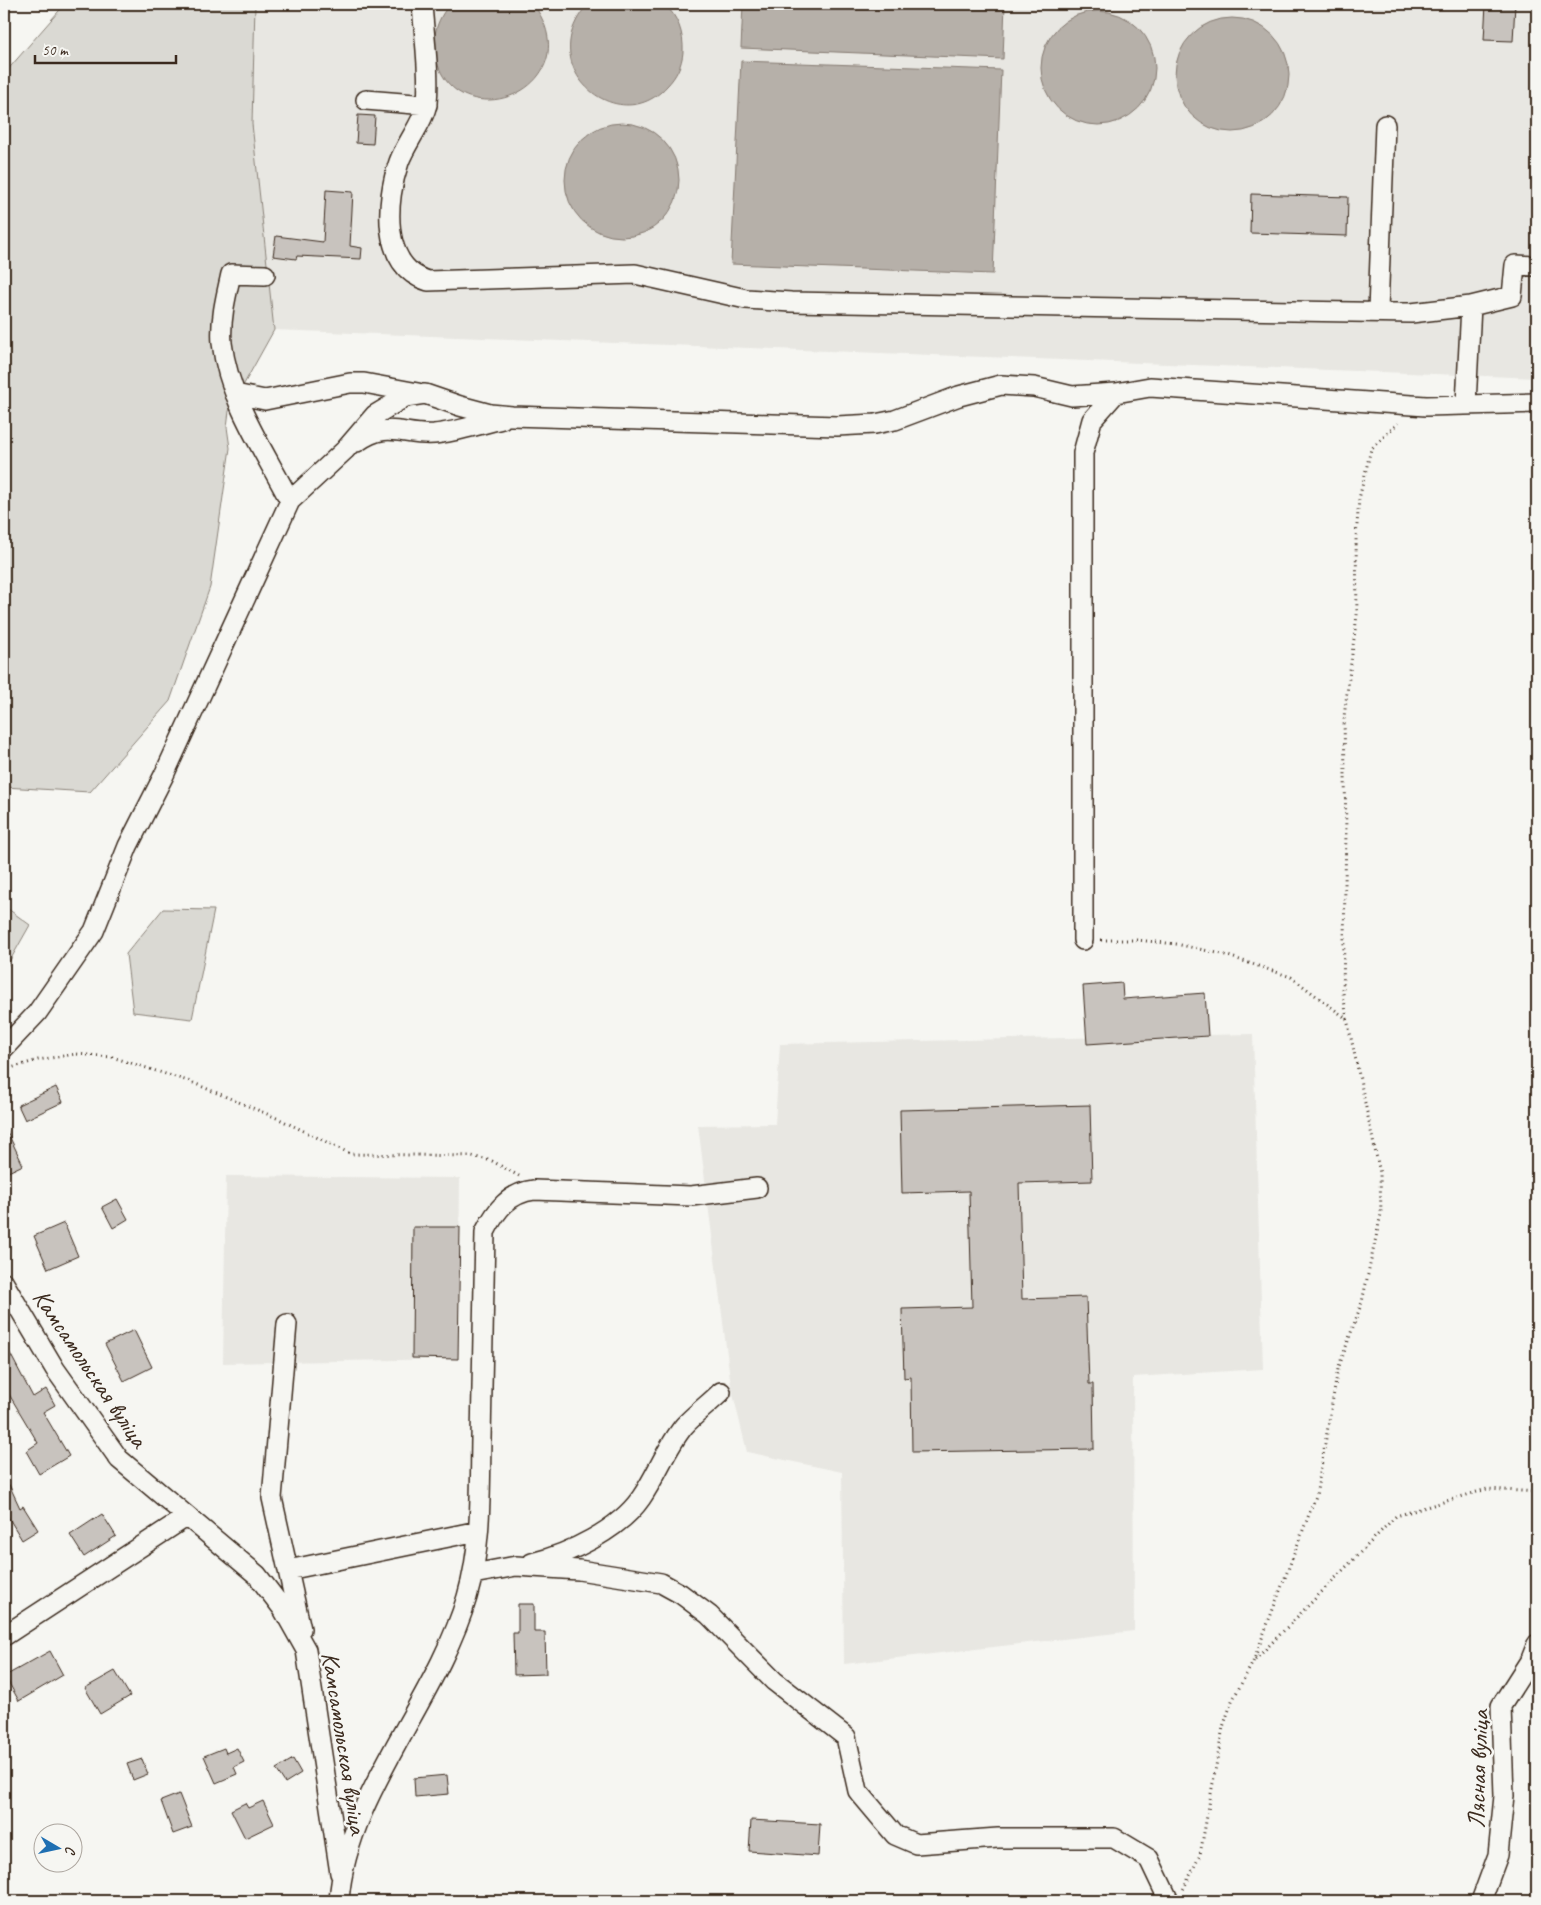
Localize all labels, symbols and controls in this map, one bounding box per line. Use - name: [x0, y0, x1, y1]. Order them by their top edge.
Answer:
- scale bar: [35, 32, 176, 64]
- text: 50 m: [42, 41, 69, 60]
- street label: Камсамольская вуліца: [25, 1283, 156, 1456]
- street label: Камсамольская вуліца: [314, 1650, 375, 1839]
- street label: Лясная вуліца: [1460, 1707, 1496, 1829]
- north arrow: [32, 1822, 82, 1872]
- text: С: [61, 1845, 79, 1857]

